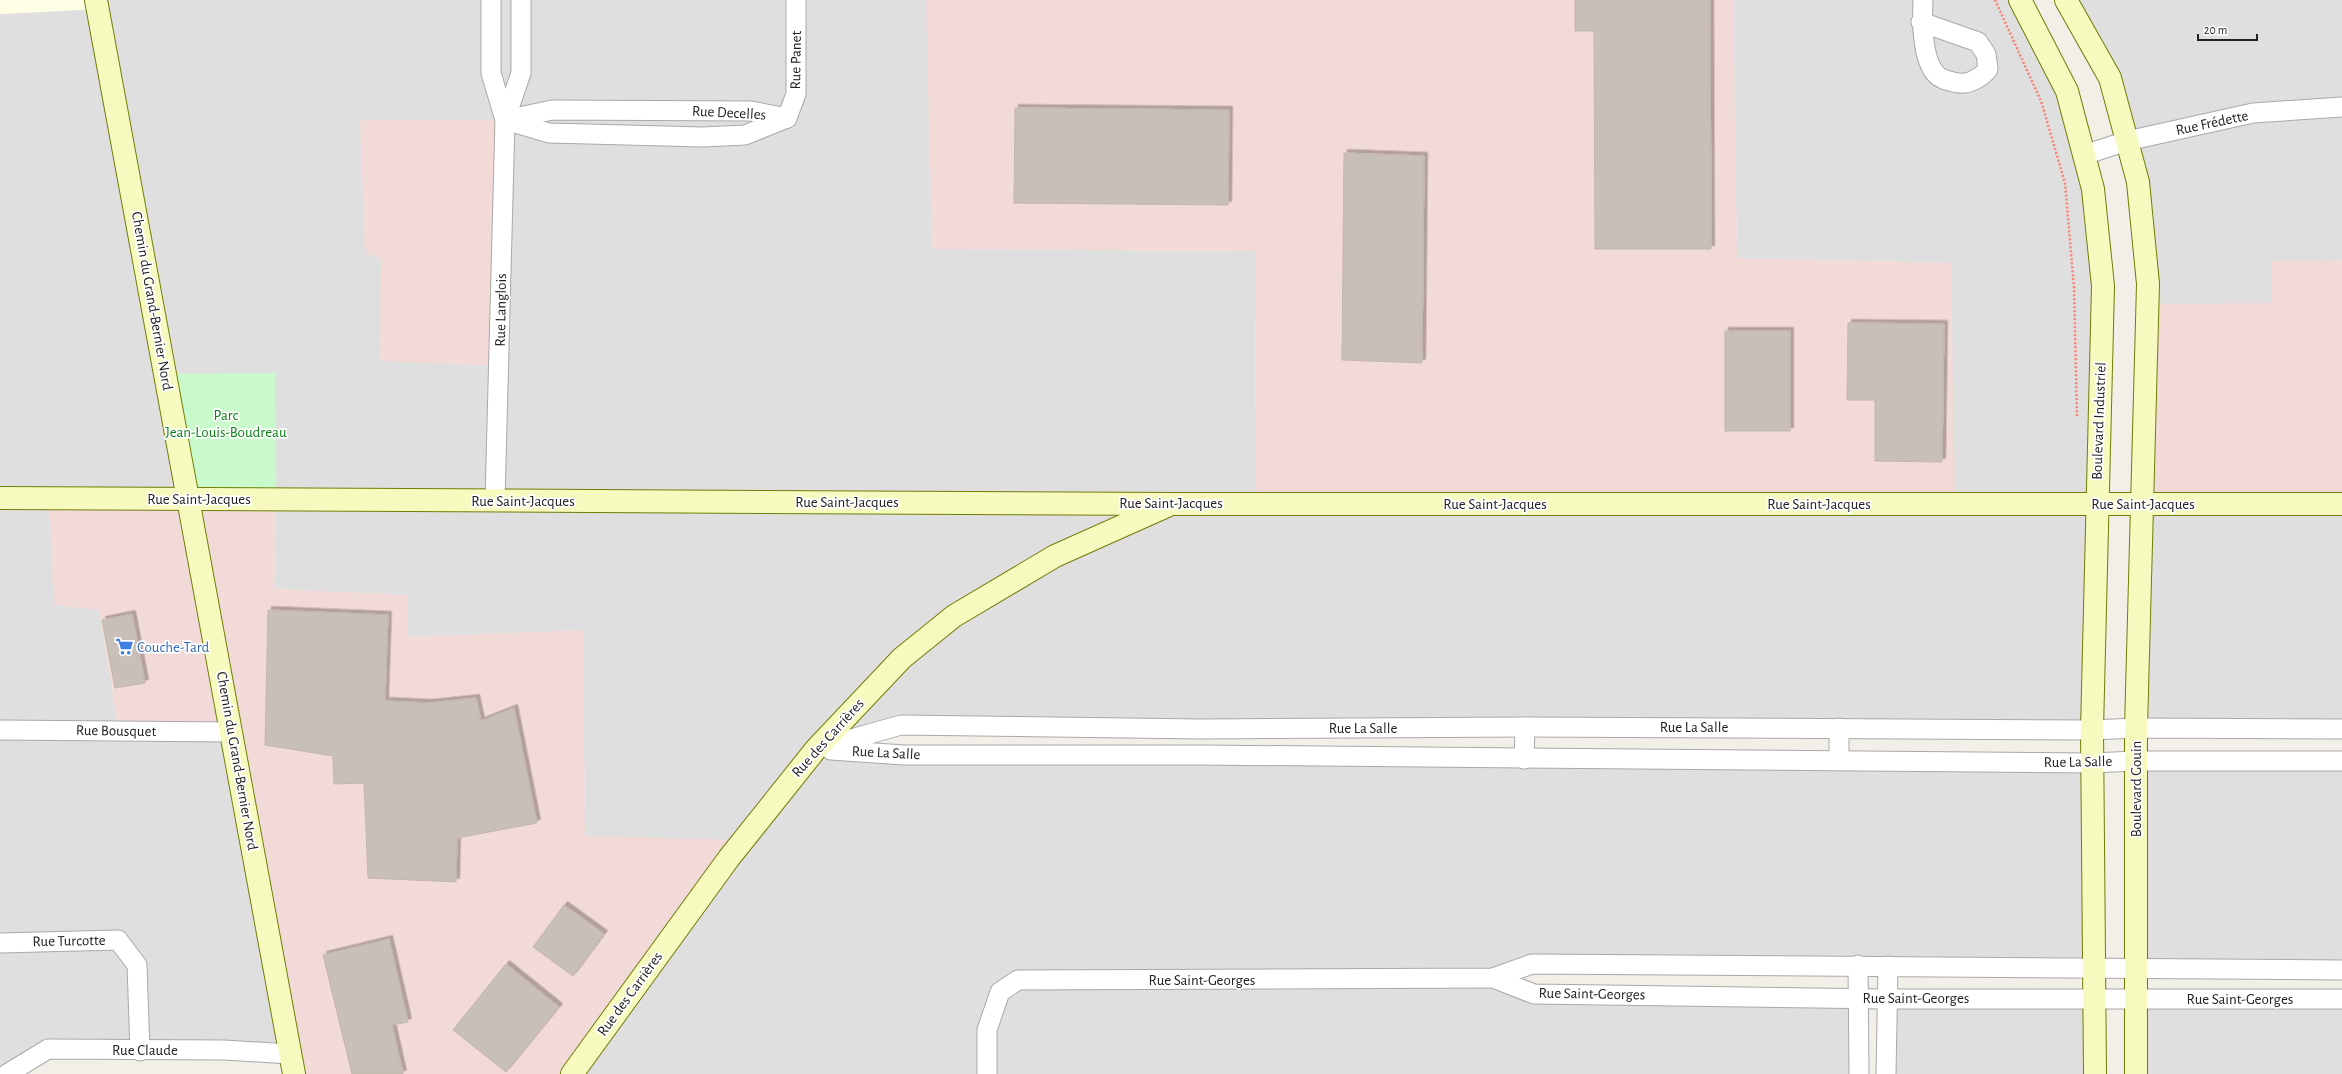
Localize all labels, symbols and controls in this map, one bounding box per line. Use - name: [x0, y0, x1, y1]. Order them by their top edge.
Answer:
- scale bar: [2198, 16, 2257, 42]
- text: 20 m: [2204, 24, 2227, 36]
- street label: Rue Panet: [788, 30, 804, 89]
- street label: Rue Decelles: [692, 104, 766, 122]
- street label: Rue Frédette: [2174, 108, 2250, 138]
- street label: Chemin du Grand-Bernier Nord: [129, 211, 175, 392]
- street label: Rue Langlois: [493, 273, 509, 347]
- street label: Boulevard Industriel: [2089, 362, 2109, 480]
- park label: Parc Jean-Louis-Boudreau: [165, 408, 287, 440]
- street label: Rue Saint-Jacques: [147, 492, 251, 507]
- street label: Rue Saint-Jacques: [471, 494, 575, 509]
- street label: Rue Saint-Jacques: [795, 495, 899, 510]
- street label: Rue Saint-Jacques: [1119, 496, 1223, 511]
- street label: Rue Saint-Jacques: [1443, 497, 1547, 512]
- street label: Rue Saint-Jacques: [1767, 497, 1871, 512]
- street label: Rue Saint-Jacques: [2091, 497, 2195, 512]
- supermarket icon: Couche-Tard: [114, 637, 134, 657]
- place label: Couche-Tard: [137, 640, 210, 655]
- street label: Chemin du Grand-Bernier Nord: [214, 671, 260, 852]
- street label: Rue des Carrières: [789, 696, 867, 780]
- street label: Rue La Salle: [1660, 720, 1728, 735]
- street label: Rue La Salle: [1329, 721, 1397, 736]
- street label: Rue Bousquet: [76, 723, 157, 739]
- street label: Boulevard Gouin: [2129, 741, 2144, 837]
- street label: Rue La Salle: [851, 744, 921, 762]
- street label: Rue La Salle: [2044, 754, 2113, 770]
- street label: Rue Turcotte: [32, 933, 106, 949]
- street label: Rue des Carrières: [595, 949, 665, 1039]
- street label: Rue Saint-Georges: [1149, 973, 1255, 988]
- street label: Rue Saint-Georges: [1538, 986, 1646, 1002]
- street label: Rue Saint-Georges: [1863, 991, 1969, 1006]
- street label: Rue Saint-Georges: [2187, 992, 2293, 1007]
- street label: Rue Claude: [112, 1043, 178, 1058]

